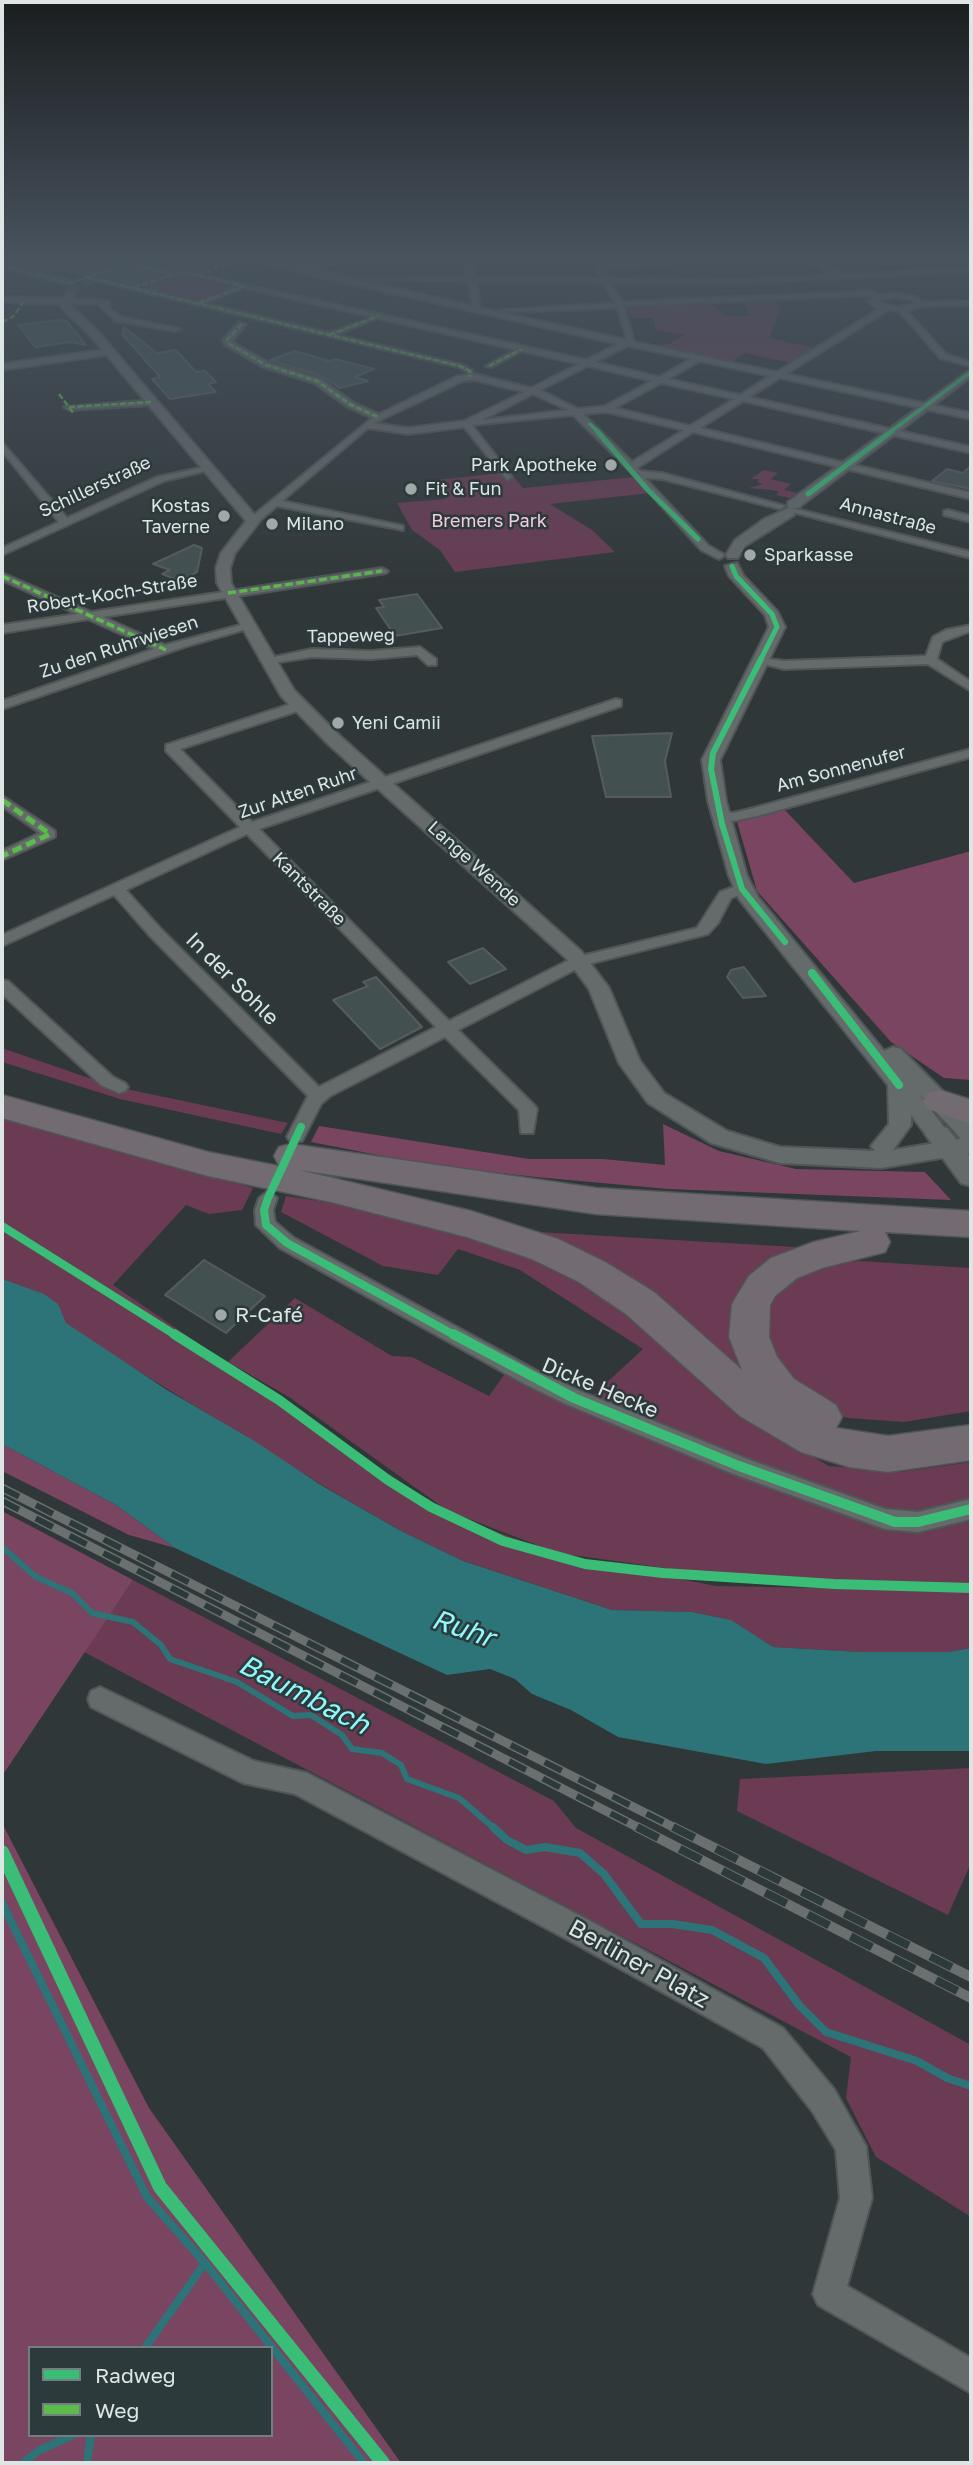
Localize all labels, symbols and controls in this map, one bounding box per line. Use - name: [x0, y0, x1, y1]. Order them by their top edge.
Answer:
- street label: Schillerstraße: [36, 452, 154, 522]
- place label: Park Apotheke: [471, 454, 597, 476]
- marker: Park Apotheke: [603, 457, 619, 473]
- place label: Fit & Fun: [425, 478, 501, 500]
- marker: Fit & Fun: [403, 481, 419, 497]
- street label: Annastraße: [837, 493, 939, 539]
- place label: Kostas Taverne: [142, 495, 210, 538]
- marker: Kostas Taverne: [216, 508, 232, 524]
- park label: Bremers Park: [431, 510, 547, 532]
- place label: Milano: [286, 513, 344, 535]
- marker: Milano: [264, 516, 280, 532]
- place label: Sparkasse: [764, 544, 853, 566]
- marker: Sparkasse: [742, 547, 758, 563]
- street label: Robert-Koch-Straße: [25, 570, 199, 618]
- street label: Zu den Ruhrwiesen: [37, 611, 201, 683]
- street label: Tappeweg: [307, 624, 395, 648]
- place label: Yeni Camii: [352, 712, 441, 734]
- marker: Yeni Camii: [330, 715, 346, 731]
- street label: Am Sonnenufer: [774, 741, 908, 797]
- street label: Zur Alten Ruhr: [236, 763, 360, 823]
- street label: Lange Wende: [423, 817, 525, 911]
- street label: Kantstraße: [268, 848, 350, 930]
- street label: In der Sohle: [180, 927, 284, 1031]
- place label: R-Café: [235, 1302, 303, 1328]
- marker: R-Café: [213, 1307, 229, 1323]
- street label: Dicke Hecke: [538, 1352, 662, 1424]
- water label: Ruhr: [427, 1603, 499, 1655]
- water label: Baumbach: [233, 1648, 375, 1742]
- street label: Berliner Platz: [564, 1913, 714, 2015]
- legend: [28, 2346, 273, 2437]
- text: Radweg: [95, 2362, 176, 2388]
- text: Weg: [95, 2397, 139, 2423]

